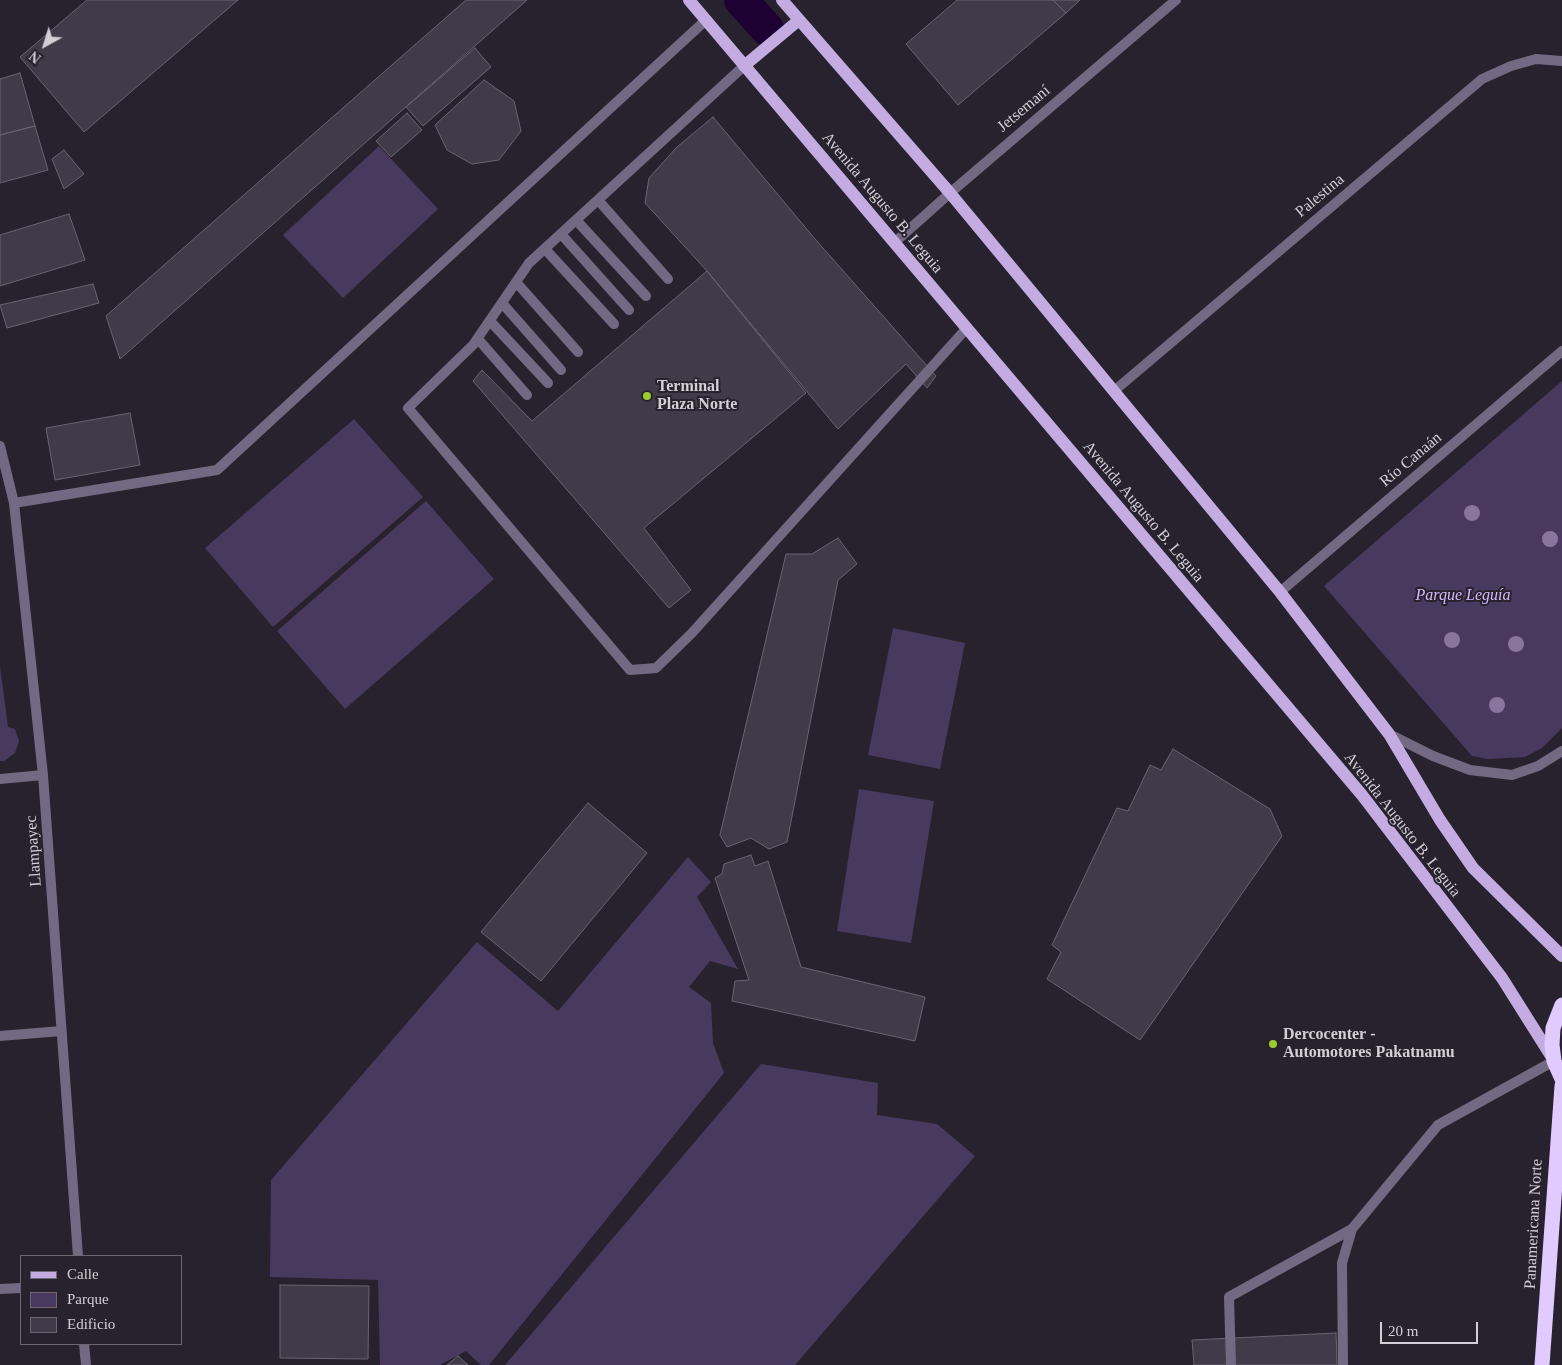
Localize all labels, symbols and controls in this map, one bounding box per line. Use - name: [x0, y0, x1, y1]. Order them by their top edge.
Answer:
- north arrow: [20, 20, 70, 70]
- text: N: [27, 48, 44, 66]
- street label: Jetsemaní: [994, 81, 1054, 137]
- street label: Avenida Augusto B. Leguia: [817, 129, 947, 277]
- street label: Palestina: [1292, 170, 1348, 222]
- place label: Terminal Plaza Norte: [657, 377, 737, 415]
- marker: Terminal Plaza Norte: [641, 390, 653, 402]
- street label: Río Canaán: [1376, 429, 1446, 491]
- street label: Avenida Augusto B. Leguia: [1078, 438, 1208, 586]
- park label: Parque Leguía: [1416, 586, 1510, 606]
- street label: Avenida Augusto B. Leguia: [1340, 749, 1464, 901]
- street label: Llampayec: [22, 815, 46, 887]
- place label: Dercocenter - Automotores Pakatnamu: [1283, 1025, 1455, 1063]
- marker: Dercocenter - Automotores Pakatnamu: [1267, 1038, 1279, 1050]
- street label: Panamericana Norte: [1521, 1159, 1547, 1289]
- legend: [20, 1255, 182, 1345]
- text: Calle: [67, 1266, 99, 1282]
- text: Parque: [67, 1291, 109, 1307]
- scale bar: [1382, 1312, 1480, 1344]
- text: Edificio: [67, 1316, 115, 1332]
- text: 20 m: [1388, 1323, 1418, 1339]

